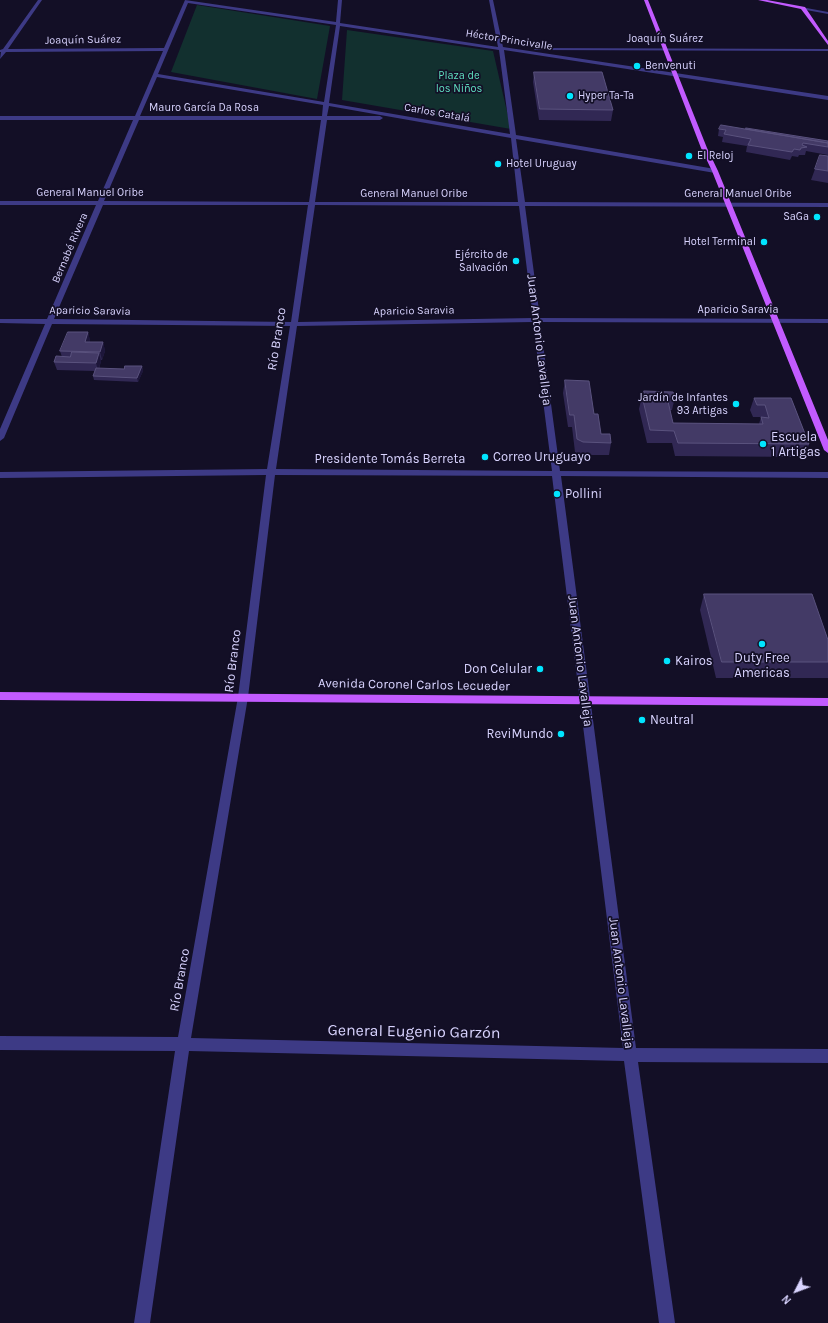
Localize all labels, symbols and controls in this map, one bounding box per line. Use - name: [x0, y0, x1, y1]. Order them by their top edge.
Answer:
- street label: Héctor Princivalle: [465, 27, 553, 53]
- street label: Joaquín Suárez: [627, 32, 703, 46]
- street label: Joaquín Suárez: [45, 33, 121, 47]
- place label: Benvenuti: [645, 59, 696, 73]
- marker: Benvenuti: [632, 61, 642, 71]
- park label: Plaza de los Niños: [436, 69, 482, 95]
- place label: Hyper Ta-Ta: [578, 89, 634, 103]
- marker: Hyper Ta-Ta: [565, 91, 575, 101]
- street label: Mauro García Da Rosa: [149, 101, 259, 115]
- street label: Carlos Catalá: [403, 101, 471, 125]
- place label: El Reloj: [697, 149, 734, 163]
- marker: El Reloj: [684, 151, 694, 161]
- place label: Hotel Uruguay: [506, 157, 577, 171]
- marker: Hotel Uruguay: [493, 159, 503, 169]
- street label: General Manuel Oribe: [36, 186, 144, 200]
- street label: General Manuel Oribe: [360, 187, 468, 201]
- street label: General Manuel Oribe: [684, 187, 792, 201]
- place label: SaGa: [783, 210, 809, 224]
- street label: Bernabé Rivera: [49, 211, 91, 285]
- marker: SaGa: [812, 212, 822, 222]
- place label: Hotel Terminal: [684, 235, 756, 249]
- marker: Hotel Terminal: [759, 237, 769, 247]
- place label: Ejército de Salvación: [455, 248, 508, 274]
- marker: Ejército de Salvación: [511, 256, 521, 266]
- street label: Juan Antonio Lavalleja: [523, 273, 555, 407]
- street label: Aparicio Saravia: [697, 303, 779, 317]
- street label: Aparicio Saravia: [49, 304, 131, 318]
- street label: Aparicio Saravia: [373, 304, 455, 318]
- street label: Río Branco: [264, 306, 290, 372]
- place label: Jardín de Infantes 93 Artigas: [638, 391, 728, 417]
- marker: Jardín de Infantes 93 Artigas: [731, 399, 741, 409]
- place label: Escuela 1 Artigas: [771, 429, 821, 460]
- marker: Escuela 1 Artigas: [758, 439, 768, 449]
- place label: Correo Uruguayo: [493, 449, 591, 465]
- street label: Presidente Tomás Berreta: [315, 451, 465, 467]
- marker: Correo Uruguayo: [480, 452, 490, 462]
- place label: Pollini: [565, 486, 602, 502]
- marker: Pollini: [552, 489, 562, 499]
- street label: Juan Antonio Lavalleja: [564, 594, 596, 728]
- street label: Río Branco: [221, 628, 245, 694]
- marker: Duty Free Americas: [757, 639, 767, 649]
- place label: Duty Free Americas: [734, 650, 790, 681]
- place label: Kairos: [675, 653, 713, 669]
- marker: Kairos: [662, 656, 672, 666]
- place label: Don Celular: [464, 661, 532, 677]
- marker: Don Celular: [535, 664, 545, 674]
- street label: Avenida Coronel Carlos Lecueder: [318, 676, 510, 694]
- place label: Neutral: [650, 712, 694, 728]
- marker: Neutral: [637, 715, 647, 725]
- place label: ReviMundo: [486, 726, 553, 742]
- marker: ReviMundo: [556, 729, 566, 739]
- street label: Juan Antonio Lavalleja: [605, 916, 637, 1050]
- street label: Río Branco: [167, 947, 193, 1013]
- street label: General Eugenio Garzón: [327, 1021, 501, 1043]
- north arrow: [776, 1271, 816, 1311]
- text: N: [779, 1292, 794, 1307]

